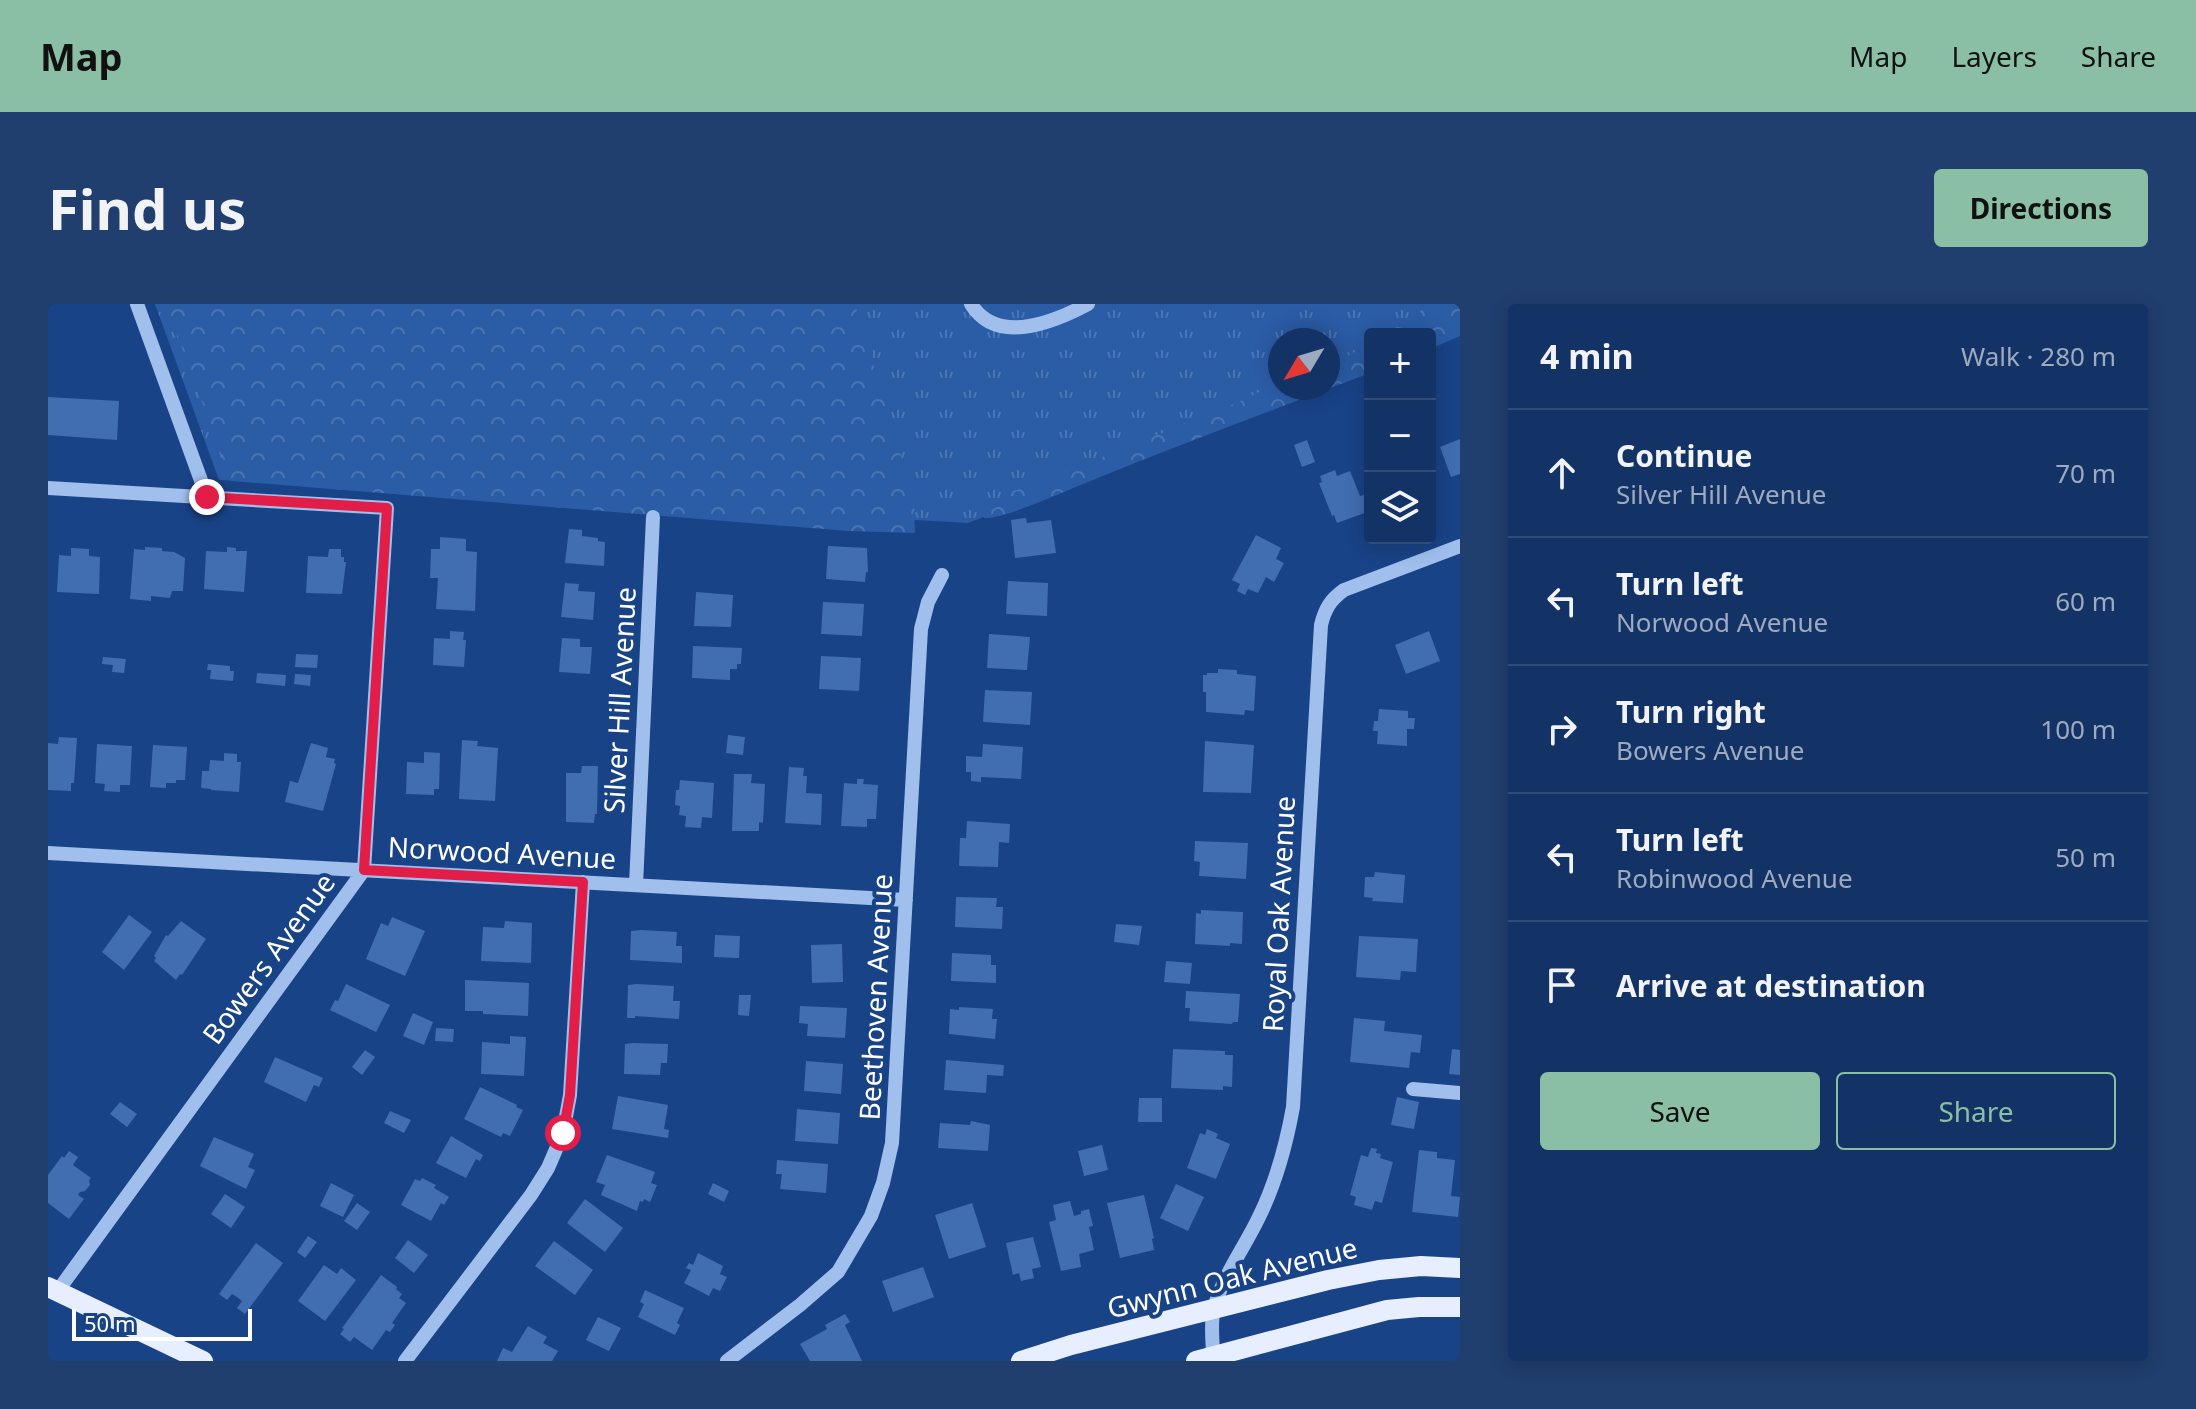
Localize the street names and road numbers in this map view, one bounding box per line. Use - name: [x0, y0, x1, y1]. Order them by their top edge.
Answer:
- street label: Silver Hill Avenue: [594, 586, 644, 814]
- street label: Royal Oak Avenue: [1253, 795, 1303, 1033]
- street label: Norwood Avenue: [387, 827, 617, 877]
- street label: Bowers Avenue: [193, 865, 343, 1051]
- street label: Beethoven Avenue: [850, 873, 900, 1121]
- street label: Gwynn Oak Avenue: [1103, 1228, 1361, 1326]

